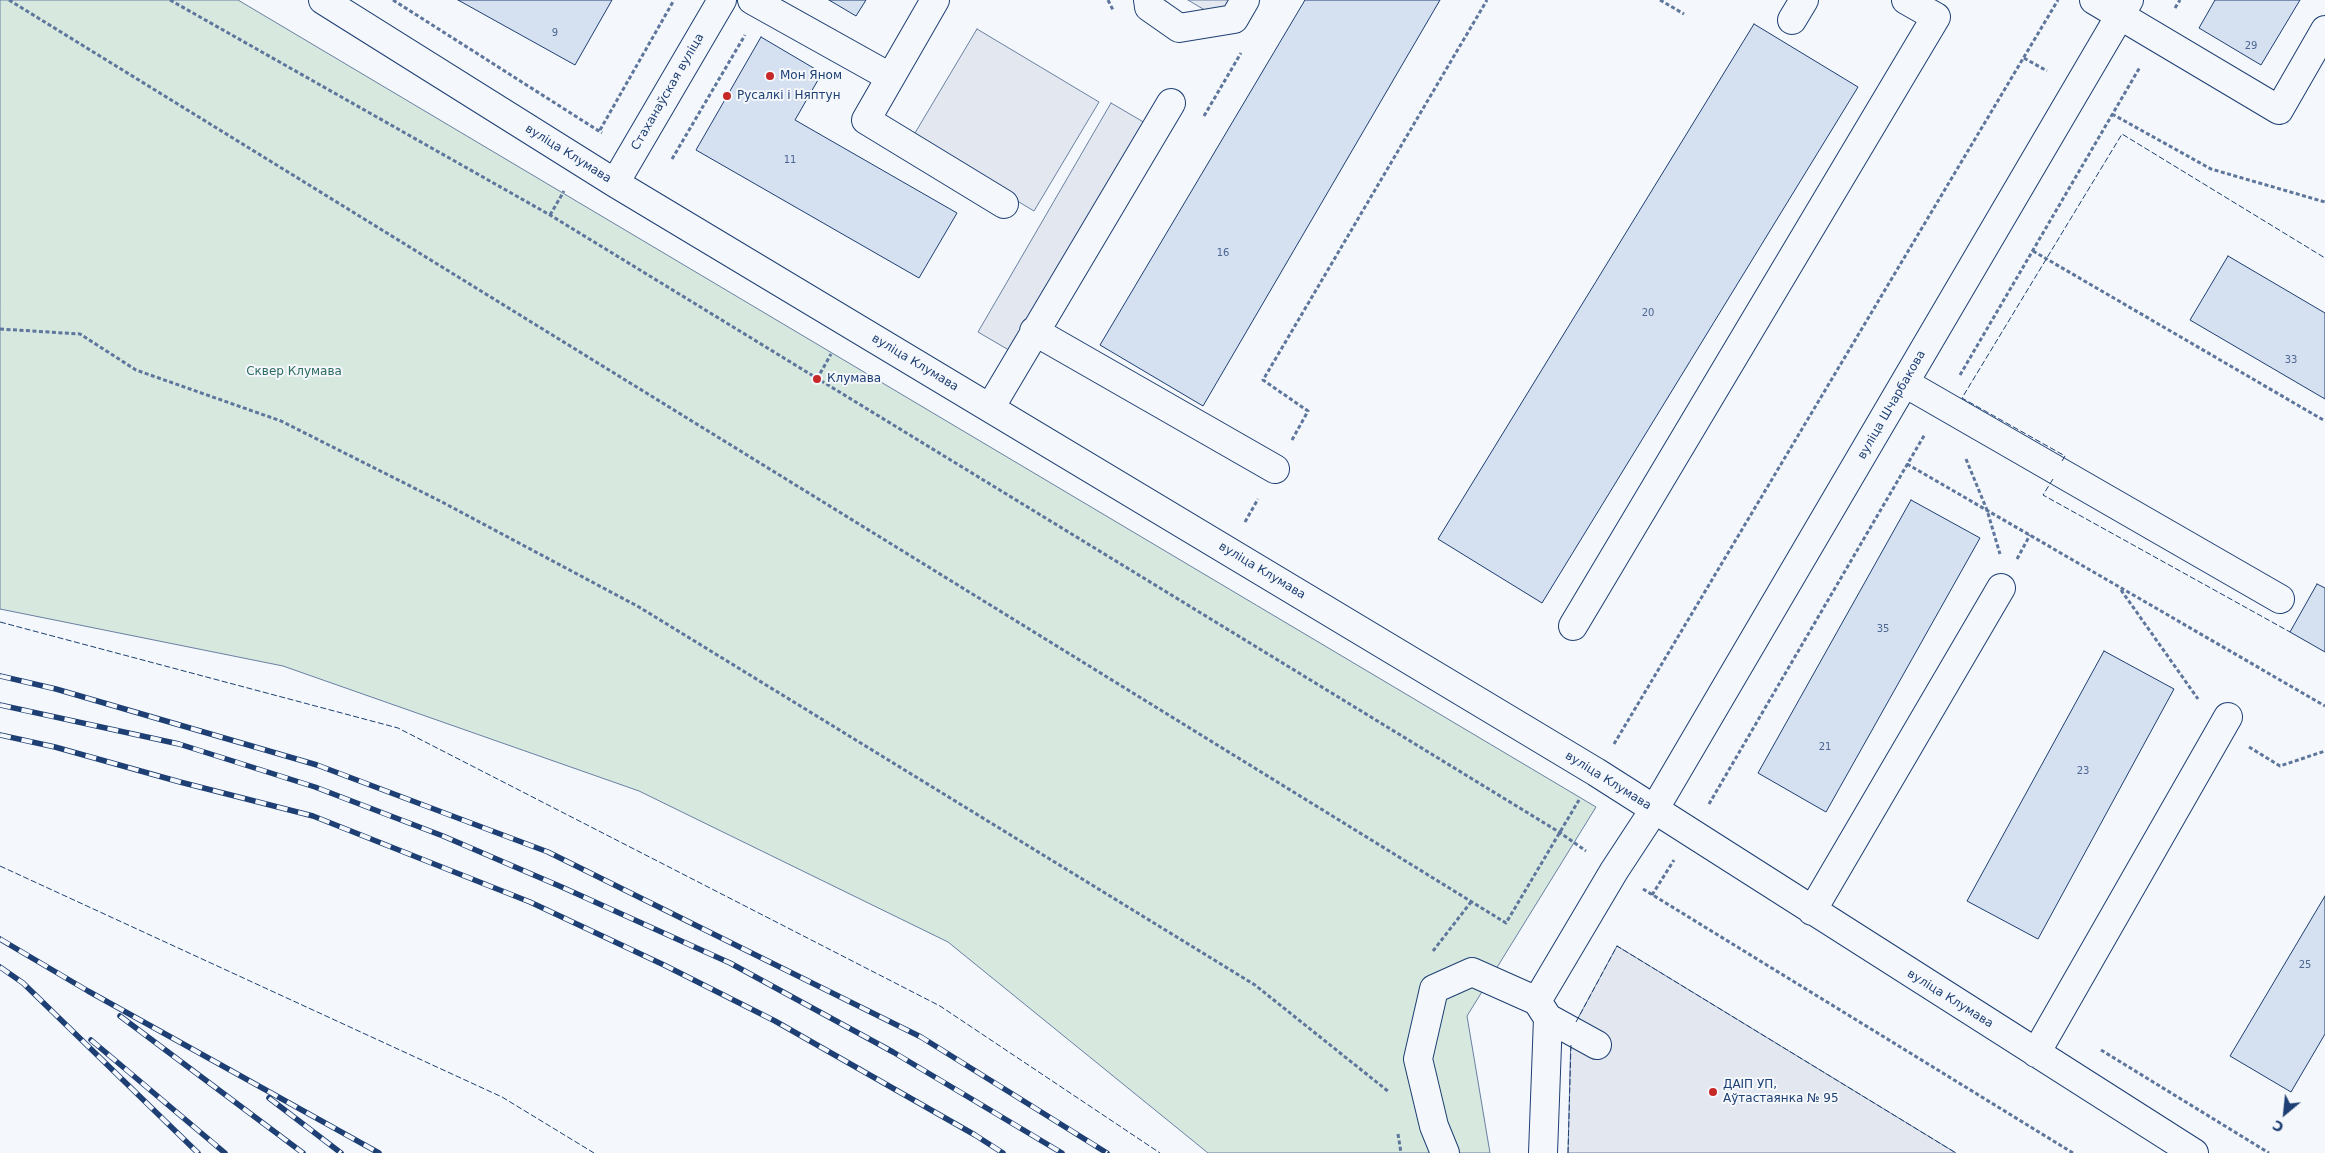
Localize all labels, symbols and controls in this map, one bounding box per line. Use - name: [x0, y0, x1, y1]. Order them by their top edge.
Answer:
- house number: 9: [552, 27, 558, 39]
- street label: Стаханаўская вуліца: [629, 31, 707, 153]
- house number: 29: [2245, 40, 2257, 52]
- place label: Мон Яном: [780, 69, 842, 83]
- marker: Мон Яном: [764, 70, 776, 82]
- place label: Русалкі і Няптун: [737, 89, 841, 103]
- marker: Русалкі і Няптун: [721, 90, 733, 102]
- street label: вуліца Клумава: [522, 122, 614, 186]
- house number: 11: [784, 154, 796, 166]
- house number: 16: [1217, 247, 1229, 259]
- house number: 20: [1642, 307, 1654, 319]
- street label: вуліца Клумава: [869, 331, 961, 395]
- street label: вуліца Шчарбакова: [1855, 348, 1929, 462]
- house number: 33: [2285, 354, 2297, 366]
- park label: Сквер Клумава: [246, 365, 342, 379]
- place label: Клумава: [827, 372, 881, 386]
- marker: Клумава: [811, 373, 823, 385]
- street label: вуліца Клумава: [1216, 539, 1308, 603]
- house number: 35: [1877, 623, 1889, 635]
- house number: 21: [1819, 741, 1831, 753]
- street label: вуліца Клумава: [1562, 749, 1654, 813]
- house number: 23: [2077, 765, 2089, 777]
- house number: 25: [2299, 959, 2311, 971]
- street label: вуліца Клумава: [1904, 967, 1996, 1031]
- place label: ДАІП УП, Аўтастаянка № 95: [1723, 1078, 1839, 1106]
- marker: ДАІП УП, Аўтастаянка № 95: [1707, 1086, 1719, 1098]
- north arrow: [2260, 1088, 2310, 1138]
- text: С: [2270, 1117, 2286, 1136]

